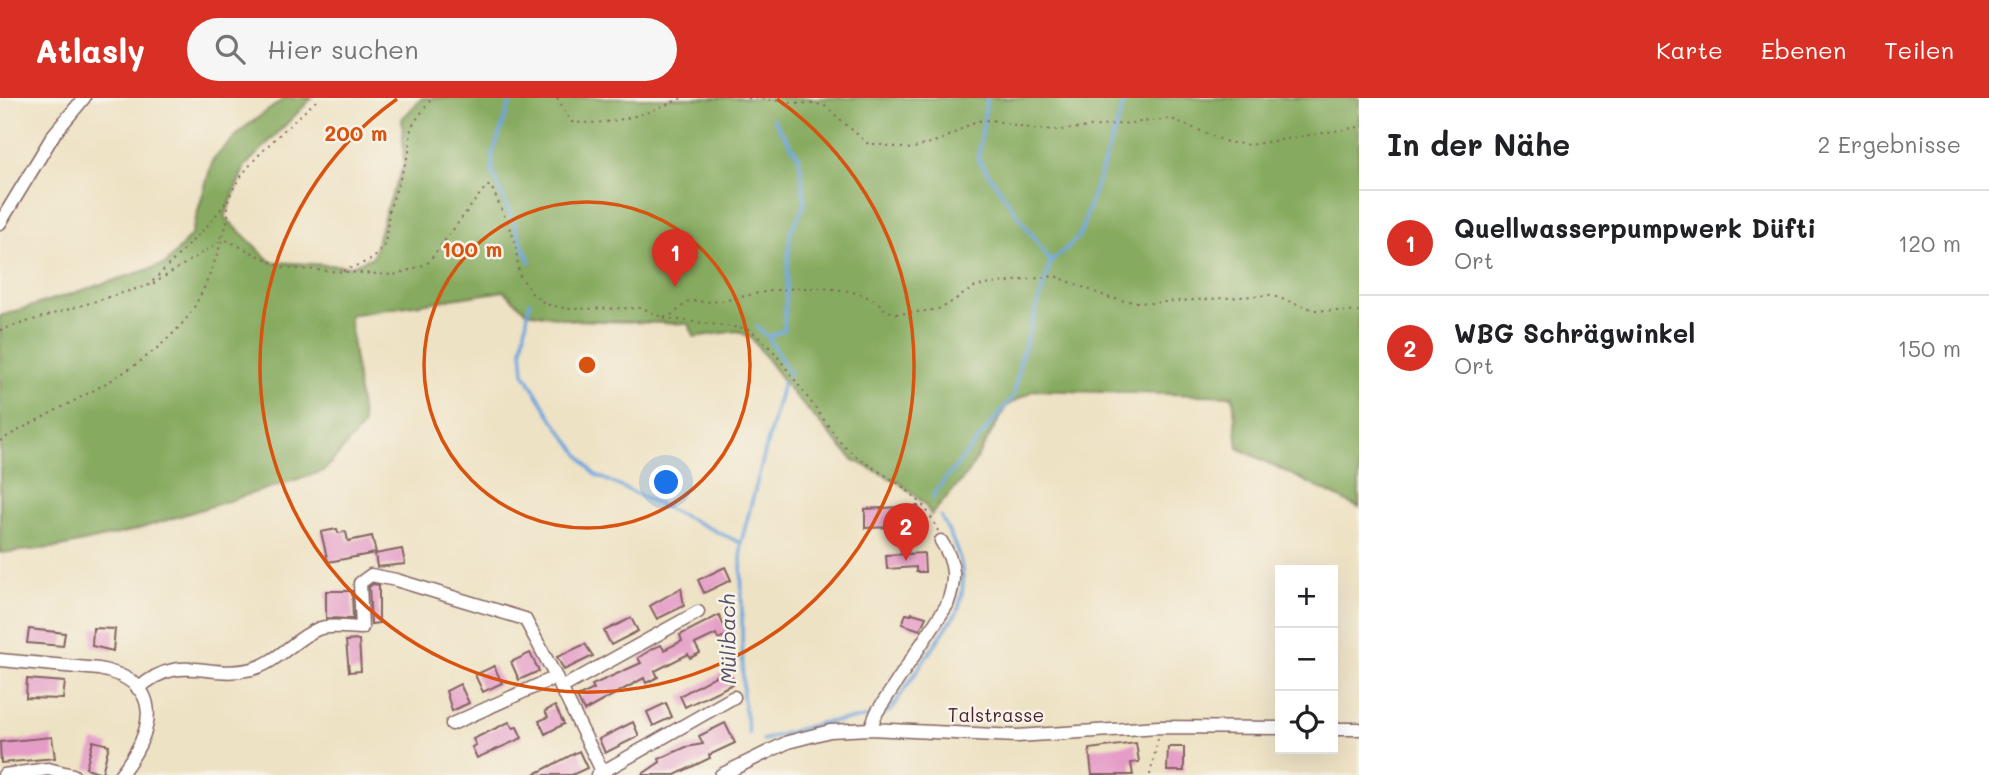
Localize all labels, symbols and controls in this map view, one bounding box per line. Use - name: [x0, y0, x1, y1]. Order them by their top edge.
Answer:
- search box: [187, 18, 677, 81]
- text: Atlasly: [35, 28, 145, 71]
- icon: search: [211, 30, 249, 68]
- text: Hier suchen: [267, 32, 419, 66]
- text: Karte: [1656, 34, 1723, 65]
- text: Ebenen: [1761, 34, 1846, 65]
- text: Teilen: [1884, 34, 1954, 65]
- text: 200 m: [325, 119, 387, 146]
- text: In der Nähe: [1387, 124, 1570, 164]
- text: 2 Ergebnisse: [1818, 129, 1961, 159]
- text: Quellwasserpumpwerk Düfti: [1454, 211, 1816, 245]
- text: 1: [1405, 228, 1415, 258]
- text: 120 m: [1898, 228, 1961, 258]
- pin: 1: [652, 229, 698, 287]
- text: 100 m: [442, 235, 502, 262]
- text: Ort: [1454, 245, 1494, 275]
- text: WBG Schrägwinkel: [1454, 316, 1695, 350]
- text: 2: [1404, 333, 1416, 363]
- text: 150 m: [1897, 333, 1961, 363]
- text: Ort: [1454, 350, 1494, 380]
- centre of rings: [575, 353, 599, 377]
- your location: [649, 465, 683, 499]
- pin: 2: [883, 503, 929, 561]
- map controls: [1275, 565, 1338, 754]
- button: +: [1275, 565, 1338, 628]
- water label: Mülibach: [713, 593, 741, 685]
- button: −: [1275, 628, 1338, 691]
- button: locate: [1275, 691, 1338, 754]
- street label: Talstrasse: [948, 702, 1044, 727]

